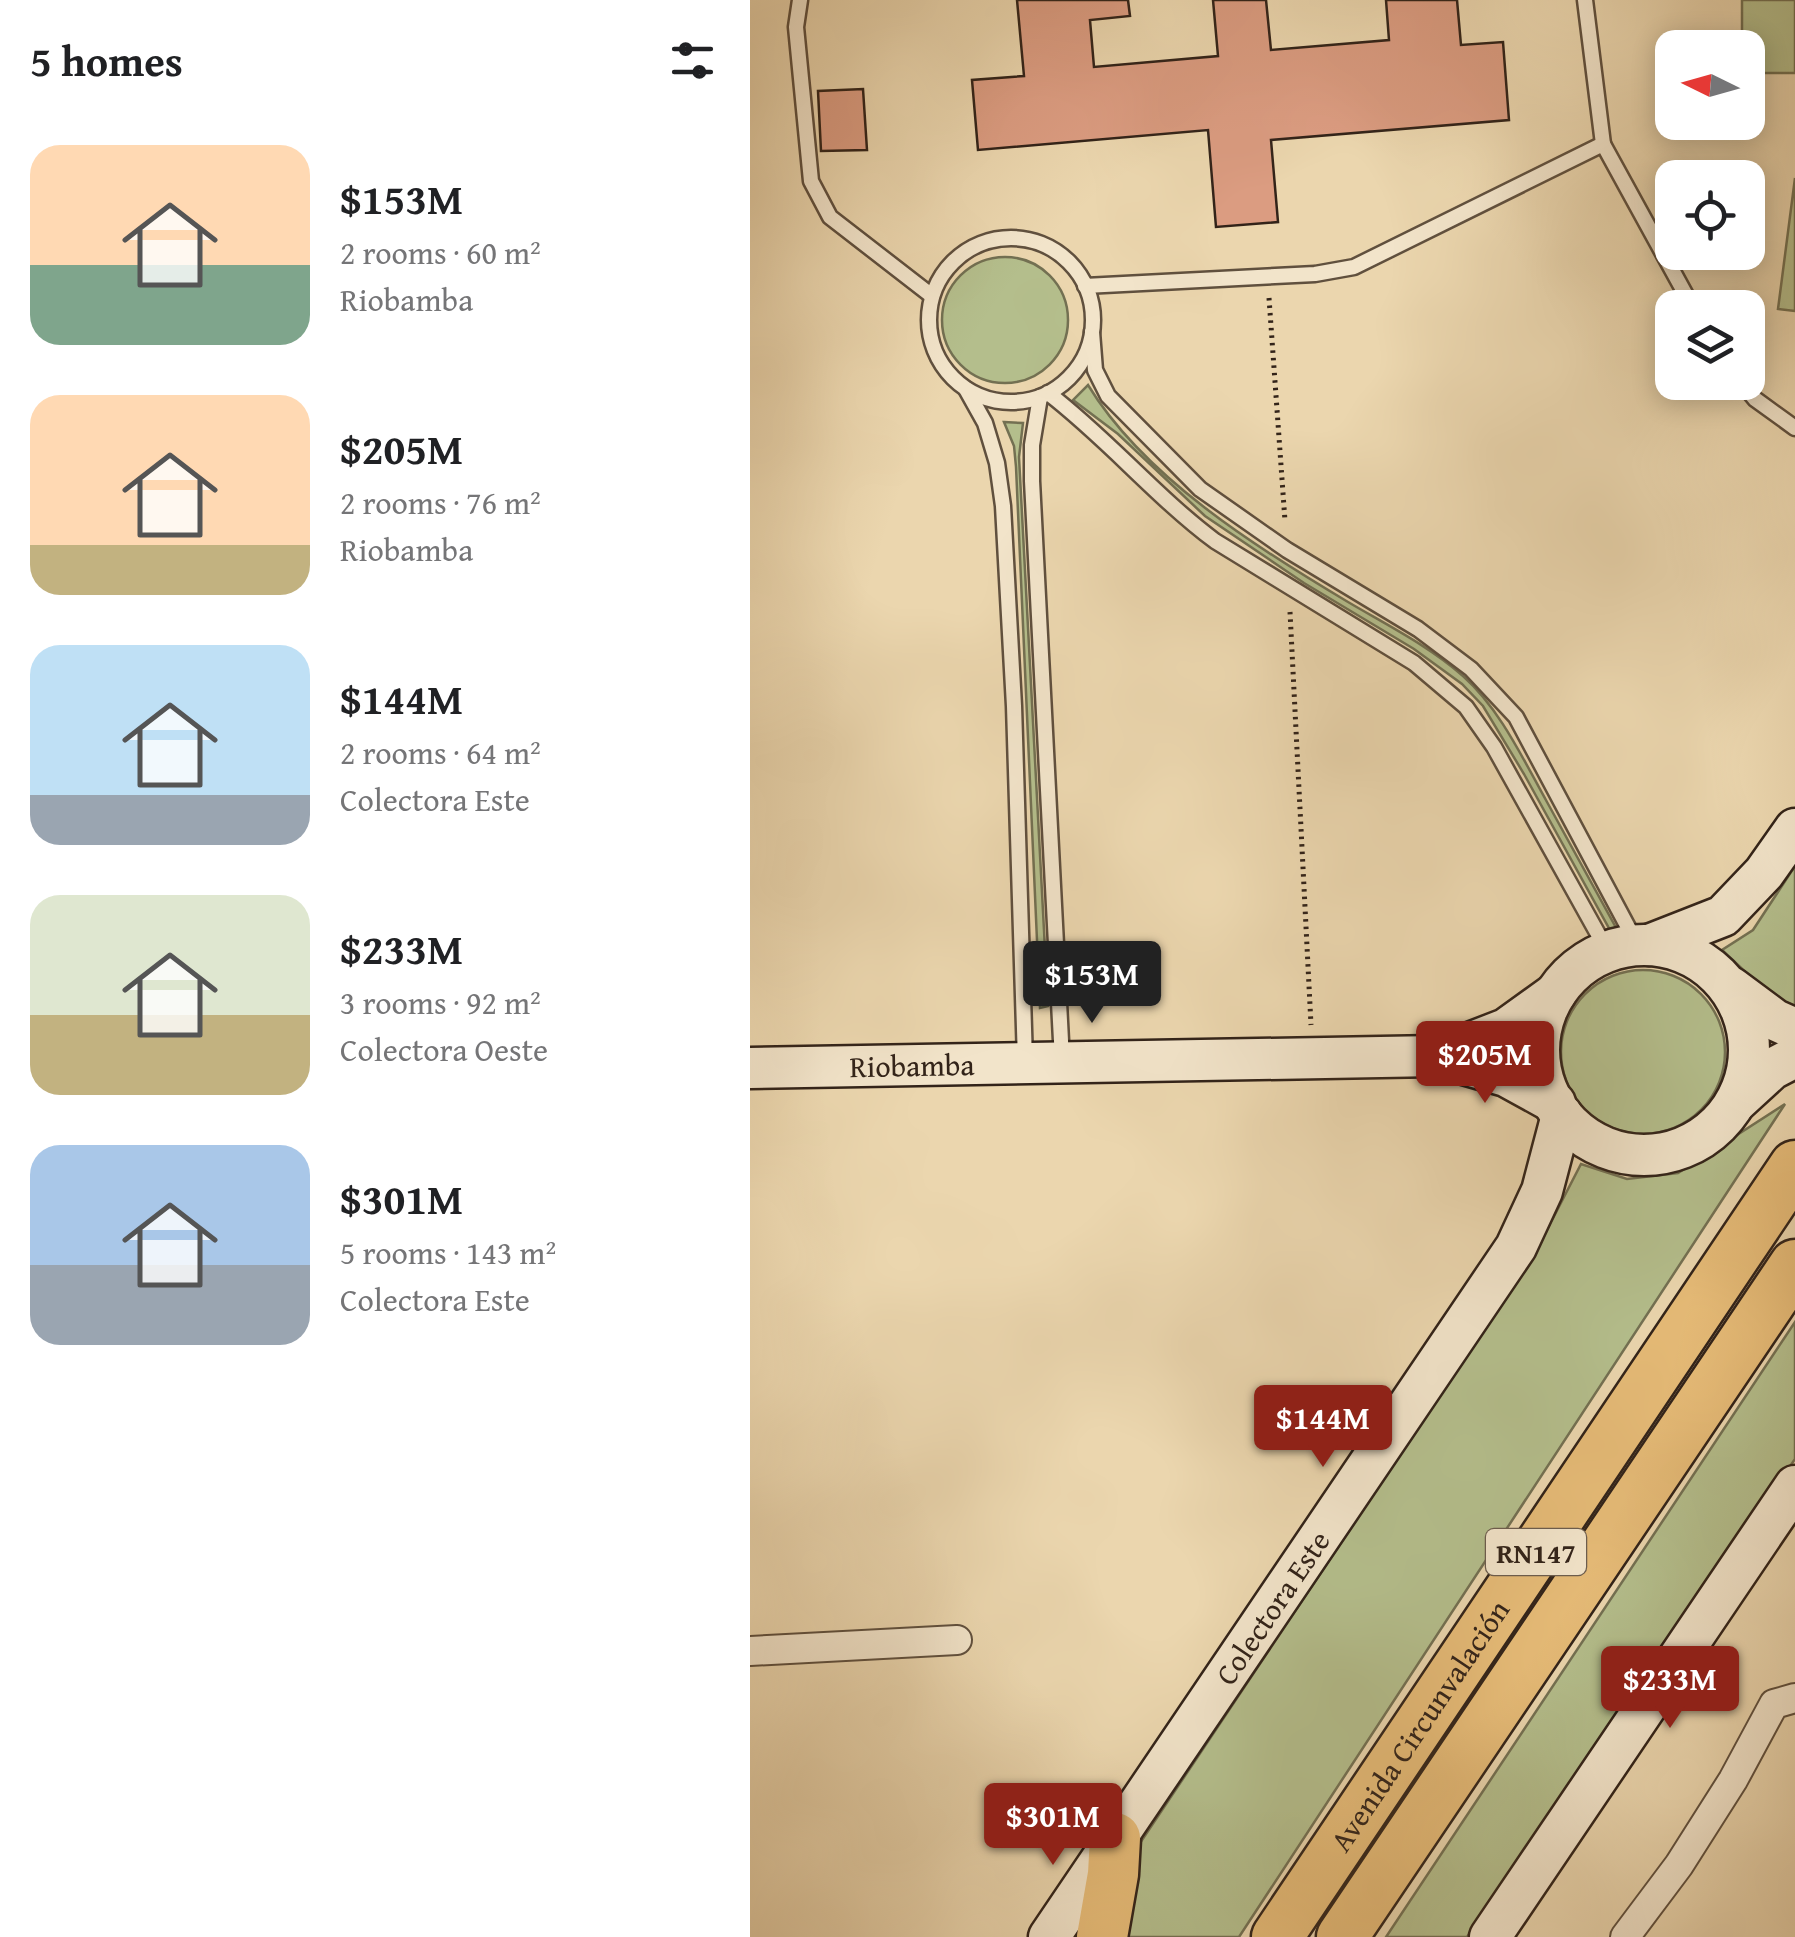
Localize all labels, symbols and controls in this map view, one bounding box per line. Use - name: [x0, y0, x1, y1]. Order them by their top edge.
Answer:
- text: 5 homes: [30, 30, 183, 91]
- north arrow: [1655, 30, 1765, 140]
- map controls: [1655, 30, 1765, 400]
- icon: filters: [665, 33, 720, 88]
- button: locate: [1655, 160, 1765, 270]
- text: $153M: [340, 168, 463, 229]
- icon: home: [110, 185, 230, 305]
- text: 2 rooms · 60 m²: [340, 229, 541, 276]
- text: Riobamba: [340, 276, 473, 323]
- button: layers: [1655, 290, 1765, 400]
- text: $205M: [340, 418, 463, 479]
- icon: home: [110, 435, 230, 555]
- text: 2 rooms · 76 m²: [340, 479, 541, 526]
- text: Riobamba: [340, 526, 473, 573]
- text: $144M: [340, 668, 463, 729]
- icon: home: [110, 685, 230, 805]
- text: 2 rooms · 64 m²: [340, 729, 541, 776]
- text: Colectora Este: [340, 776, 530, 823]
- text: $233M: [340, 918, 463, 979]
- icon: home: [110, 935, 230, 1055]
- pin: $153M: [1022, 941, 1162, 1026]
- text: $153M: [1045, 950, 1139, 997]
- text: 3 rooms · 92 m²: [340, 979, 541, 1026]
- pin: $205M: [1415, 1021, 1555, 1106]
- text: Colectora Oeste: [340, 1026, 548, 1073]
- text: $205M: [1438, 1030, 1532, 1077]
- street label: Riobamba: [849, 1042, 975, 1088]
- text: $301M: [340, 1168, 463, 1229]
- icon: home: [110, 1185, 230, 1305]
- text: 5 rooms · 143 m²: [340, 1229, 556, 1276]
- text: Colectora Este: [340, 1276, 530, 1323]
- pin: $144M: [1253, 1385, 1393, 1470]
- text: $144M: [1276, 1394, 1370, 1441]
- street label: Colectora Este: [1204, 1521, 1340, 1693]
- road number: RN147: [1486, 1529, 1586, 1575]
- street label: Avenida Circunvalación: [1319, 1590, 1520, 1860]
- pin: $233M: [1600, 1646, 1740, 1731]
- text: $233M: [1623, 1655, 1717, 1702]
- pin: $301M: [983, 1783, 1123, 1868]
- text: $301M: [1006, 1792, 1100, 1839]

